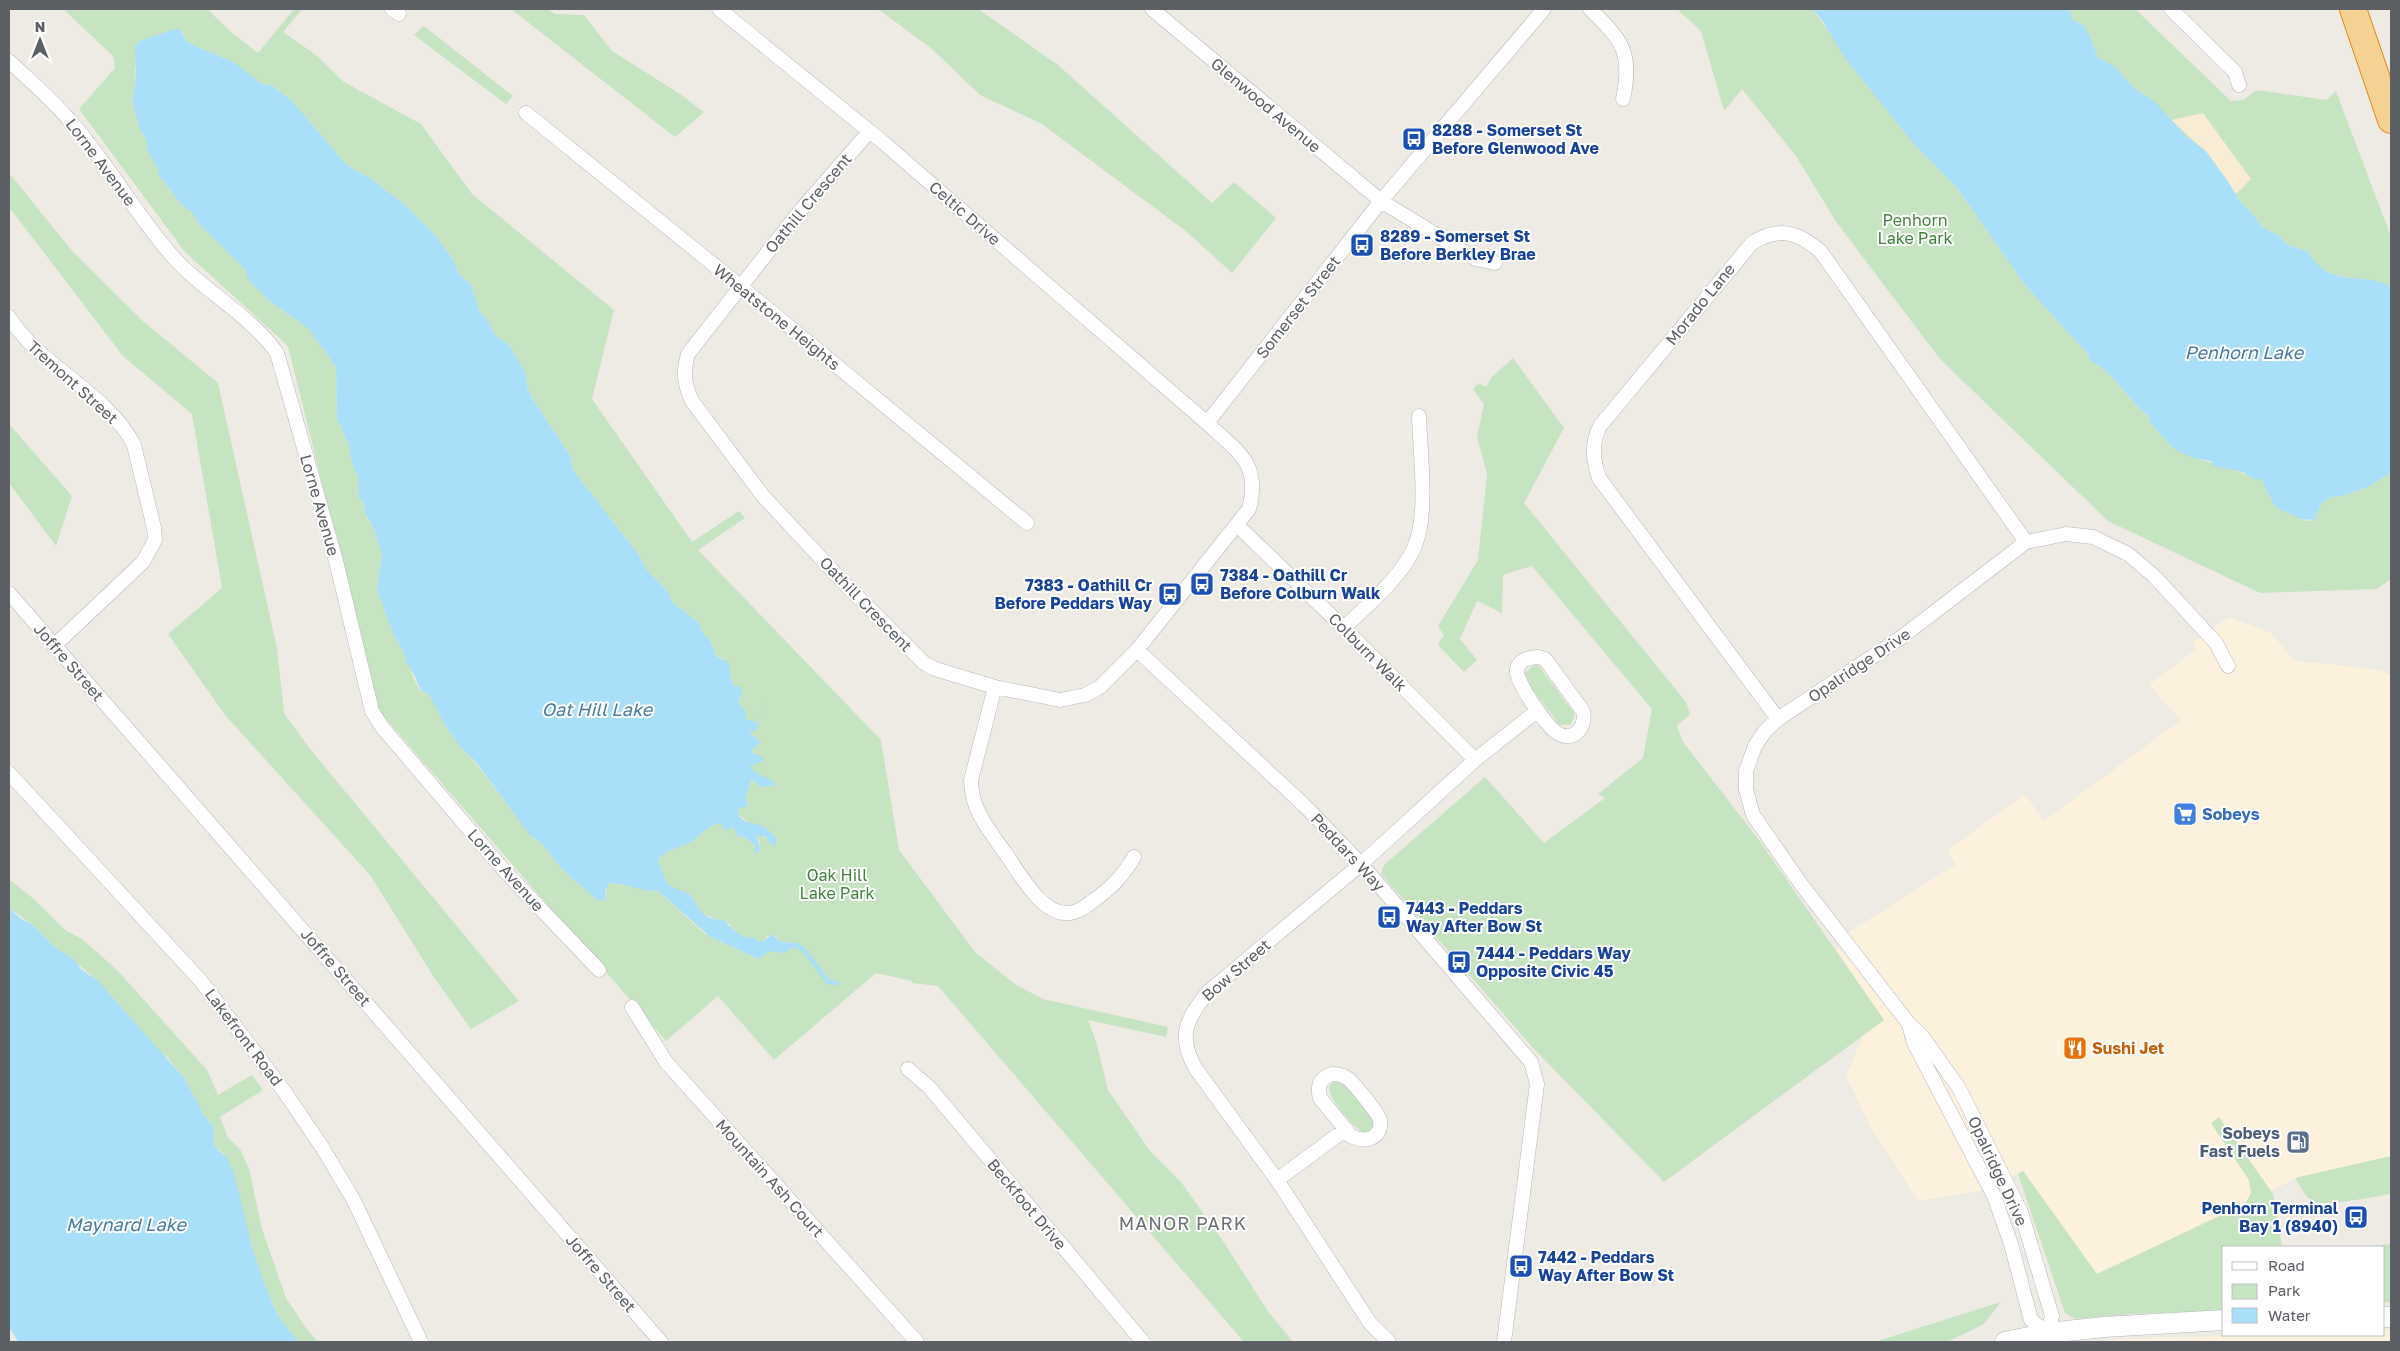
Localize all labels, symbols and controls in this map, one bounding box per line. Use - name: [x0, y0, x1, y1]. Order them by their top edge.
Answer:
- north arrow: [15, 15, 65, 65]
- text: N: [35, 18, 45, 35]
- street label: Glenwood Avenue: [1207, 53, 1325, 157]
- street label: Lorne Avenue: [62, 114, 140, 210]
- place label: 8288 - Somerset St Before Glenwood Ave: [1432, 120, 1599, 158]
- bus stop icon: 8288 - Somerset St Before Glenwood Ave: [1401, 126, 1427, 152]
- street label: Oathill Crescent: [760, 149, 856, 257]
- street label: Celtic Drive: [925, 177, 1005, 249]
- park label: Penhorn Lake Park: [1878, 210, 1952, 248]
- place label: 8289 - Somerset St Before Berkley Brae: [1380, 226, 1536, 264]
- bus stop icon: 8289 - Somerset St Before Berkley Brae: [1349, 232, 1375, 258]
- street label: Somerset Street: [1252, 252, 1344, 362]
- street label: Morado Lane: [1661, 259, 1739, 349]
- street label: Wheatstone Heights: [710, 260, 844, 374]
- street label: Tremont Street: [24, 336, 122, 428]
- water label: Penhorn Lake: [2185, 341, 2305, 363]
- street label: Lorne Avenue: [296, 452, 344, 558]
- street label: Oathill Crescent: [816, 552, 916, 656]
- place label: 7384 - Oathill Cr Before Colburn Walk: [1220, 565, 1381, 603]
- bus stop icon: 7384 - Oathill Cr Before Colburn Walk: [1189, 571, 1215, 597]
- place label: 7383 - Oathill Cr Before Peddars Way: [995, 575, 1152, 613]
- bus stop icon: 7383 - Oathill Cr Before Peddars Way: [1157, 581, 1183, 607]
- street label: Colburn Walk: [1324, 608, 1412, 696]
- street label: Joffre Street: [30, 619, 108, 705]
- street label: Opalridge Drive: [1804, 623, 1914, 707]
- water label: Oat Hill Lake: [542, 698, 654, 720]
- supermarket icon: Sobeys: [2172, 801, 2198, 827]
- place label: Sobeys: [2202, 804, 2260, 824]
- street label: Peddars Way: [1307, 809, 1389, 895]
- street label: Lorne Avenue: [464, 825, 548, 915]
- park label: Oak Hill Lake Park: [800, 865, 874, 903]
- place label: 7443 - Peddars Way After Bow St: [1406, 898, 1542, 936]
- bus stop icon: 7443 - Peddars Way After Bow St: [1376, 904, 1402, 930]
- street label: Joffre Street: [297, 924, 375, 1010]
- street label: Bow Street: [1198, 935, 1274, 1005]
- place label: 7444 - Peddars Way Opposite Civic 45: [1476, 943, 1631, 981]
- bus stop icon: 7444 - Peddars Way Opposite Civic 45: [1446, 949, 1472, 975]
- street label: Lakefront Road: [201, 984, 287, 1090]
- restaurant icon: Sushi Jet: [2062, 1035, 2088, 1061]
- place label: Sushi Jet: [2092, 1038, 2164, 1058]
- street label: Opalridge Drive: [1964, 1113, 2032, 1229]
- street label: Mountain Ash Court: [712, 1115, 828, 1241]
- place label: Sobeys Fast Fuels: [2199, 1123, 2280, 1161]
- fuel station icon: Sobeys Fast Fuels: [2285, 1129, 2311, 1155]
- street label: Beckfoot Drive: [983, 1154, 1071, 1254]
- place label: Penhorn Terminal Bay 1 (8940): [2202, 1198, 2339, 1236]
- bus stop icon: Penhorn Terminal Bay 1 (8940): [2343, 1204, 2369, 1230]
- district label: MANOR PARK: [1119, 1212, 1247, 1234]
- water label: Maynard Lake: [66, 1213, 187, 1235]
- street label: Joffre Street: [562, 1230, 640, 1316]
- legend: [2222, 1246, 2385, 1336]
- place label: 7442 - Peddars Way After Bow St: [1538, 1247, 1674, 1285]
- bus stop icon: 7442 - Peddars Way After Bow St: [1508, 1253, 1534, 1279]
- text: Road: [2268, 1256, 2305, 1274]
- text: Park: [2268, 1281, 2301, 1299]
- text: Water: [2268, 1306, 2311, 1324]

